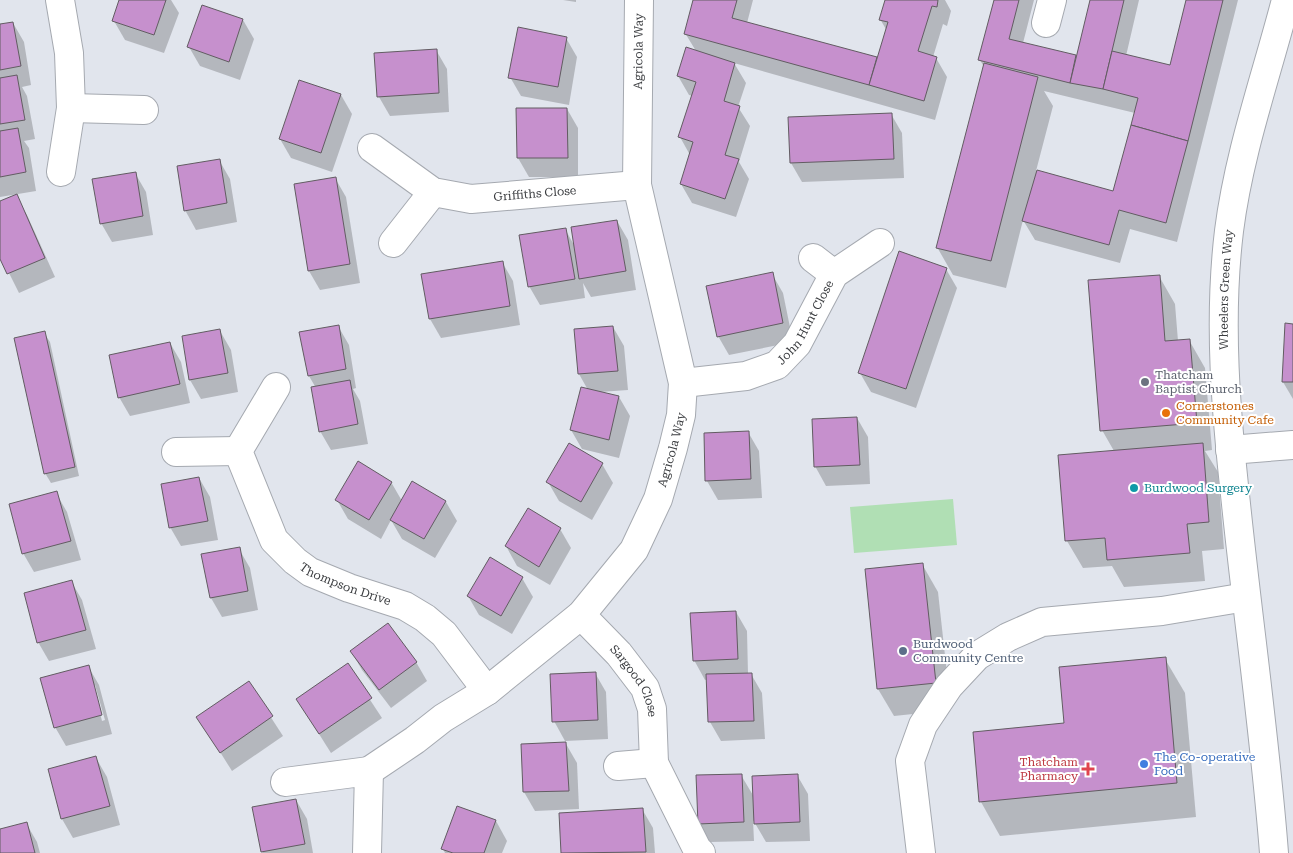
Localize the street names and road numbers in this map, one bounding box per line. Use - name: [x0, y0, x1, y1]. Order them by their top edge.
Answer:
- street label: Agricola Way: [631, 12, 646, 90]
- street label: Griffiths Close: [493, 183, 577, 204]
- street label: Wheelers Green Way: [1217, 228, 1236, 350]
- street label: John Hunt Close: [774, 277, 837, 368]
- street label: Agricola Way: [655, 410, 689, 489]
- street label: Thompson Drive: [297, 560, 393, 608]
- street label: Sargood Close: [607, 642, 659, 718]

